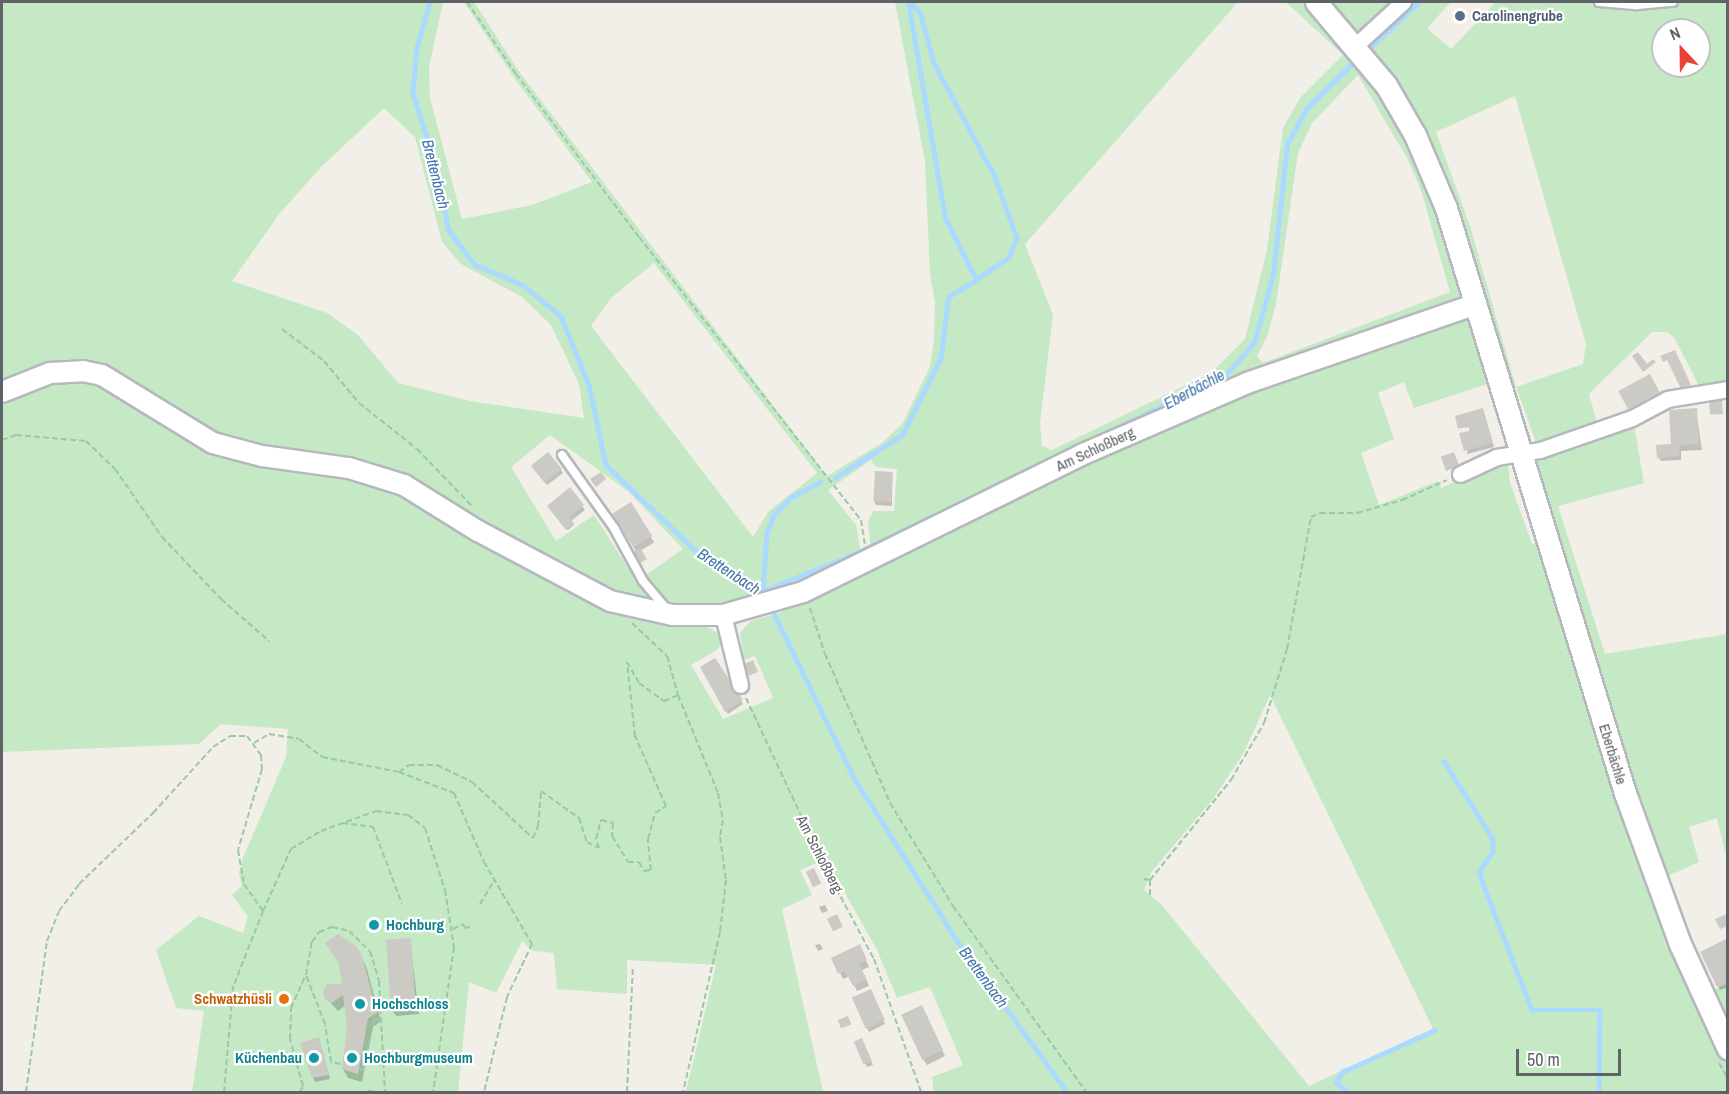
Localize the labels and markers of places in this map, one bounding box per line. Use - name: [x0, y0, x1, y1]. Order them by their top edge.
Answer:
- place label: Carolinengrube: [1472, 7, 1563, 25]
- marker: Carolinengrube: [1453, 9, 1467, 23]
- place label: Hochburg: [386, 916, 444, 934]
- marker: Hochburg: [367, 918, 381, 932]
- place label: Schwatzhüsli: [194, 990, 272, 1008]
- marker: Schwatzhüsli: [277, 992, 291, 1006]
- place label: Hochschloss: [372, 995, 449, 1013]
- marker: Hochschloss: [353, 997, 367, 1011]
- place label: Küchenbau: [235, 1049, 302, 1067]
- place label: Hochburgmuseum: [364, 1049, 473, 1067]
- marker: Küchenbau: [307, 1051, 321, 1065]
- marker: Hochburgmuseum: [345, 1051, 359, 1065]

